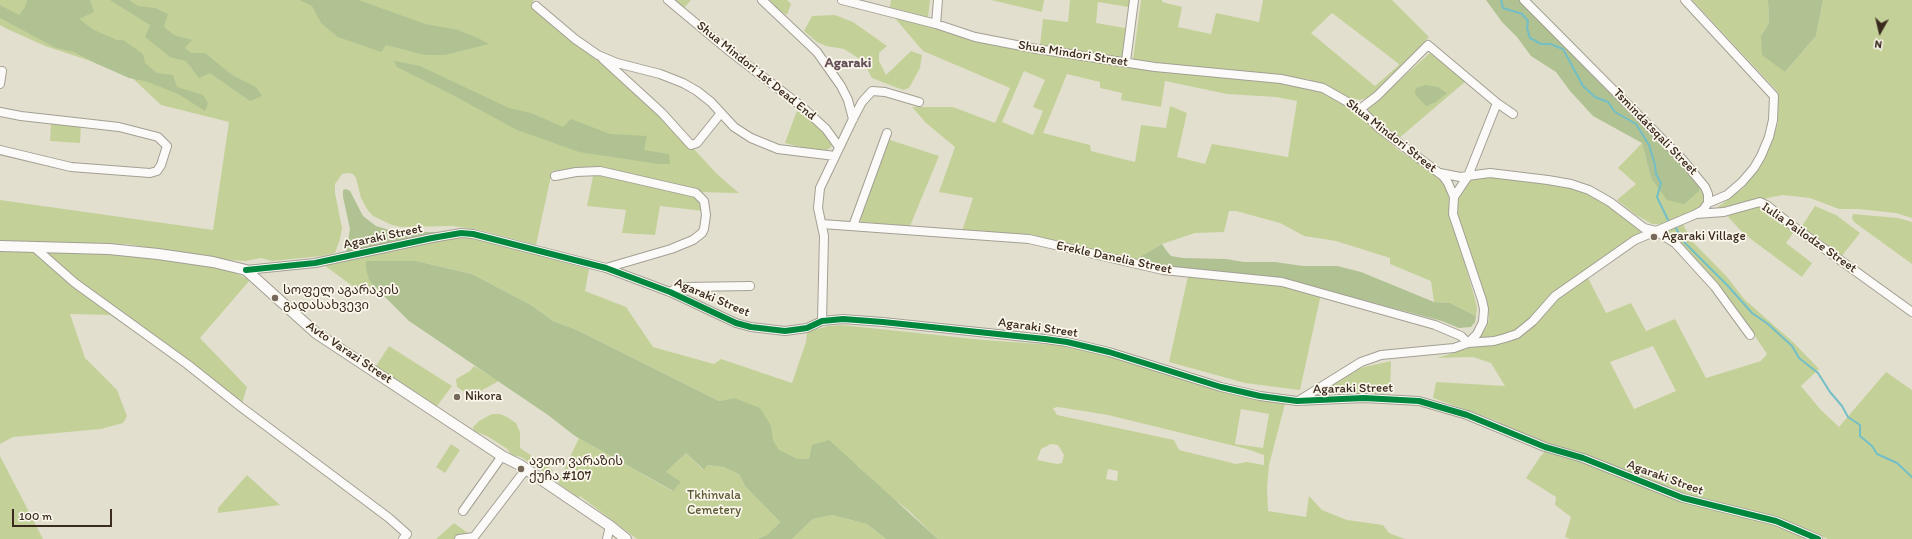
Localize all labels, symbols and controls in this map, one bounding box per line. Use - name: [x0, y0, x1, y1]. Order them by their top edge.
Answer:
- north arrow: [1860, 12, 1900, 52]
- street label: Shua Mindori 1st Dead End: [693, 18, 819, 124]
- text: N: [1874, 37, 1883, 51]
- street label: Shua Mindori Street: [1017, 38, 1129, 70]
- district label: Agaraki: [825, 55, 871, 71]
- street label: Tsmindatsqali Street: [1609, 85, 1701, 179]
- street label: Shua Mindori Street: [1342, 96, 1440, 176]
- street label: Iulia Pailodze Street: [1758, 199, 1860, 277]
- street label: Agaraki Street: [342, 221, 424, 253]
- place label: Agaraki Village: [1662, 229, 1746, 245]
- marker: Agaraki Village: [1649, 232, 1659, 242]
- street label: Erekle Danelia Street: [1055, 238, 1173, 278]
- street label: Agaraki Street: [672, 275, 752, 321]
- place label: სოფელ აგარაკის გადასახვევი: [283, 283, 399, 314]
- marker: სოფელ აგარაკის გადასახვევი: [270, 293, 280, 303]
- street label: Agaraki Street: [997, 315, 1079, 341]
- street label: Avto Varazi Street: [303, 318, 395, 388]
- street label: Agaraki Street: [1313, 380, 1393, 398]
- place label: Nikora: [465, 389, 502, 405]
- marker: Nikora: [452, 392, 462, 402]
- place label: ავთო ვარაზის ქუჩა #107: [529, 454, 623, 485]
- street label: Agaraki Street: [1625, 457, 1705, 499]
- marker: ავთო ვარაზის ქუჩა #107: [516, 464, 526, 474]
- park label: Tkhinvala Cemetery: [687, 488, 741, 519]
- scale bar: [14, 501, 114, 527]
- text: 100 m: [19, 509, 52, 523]

